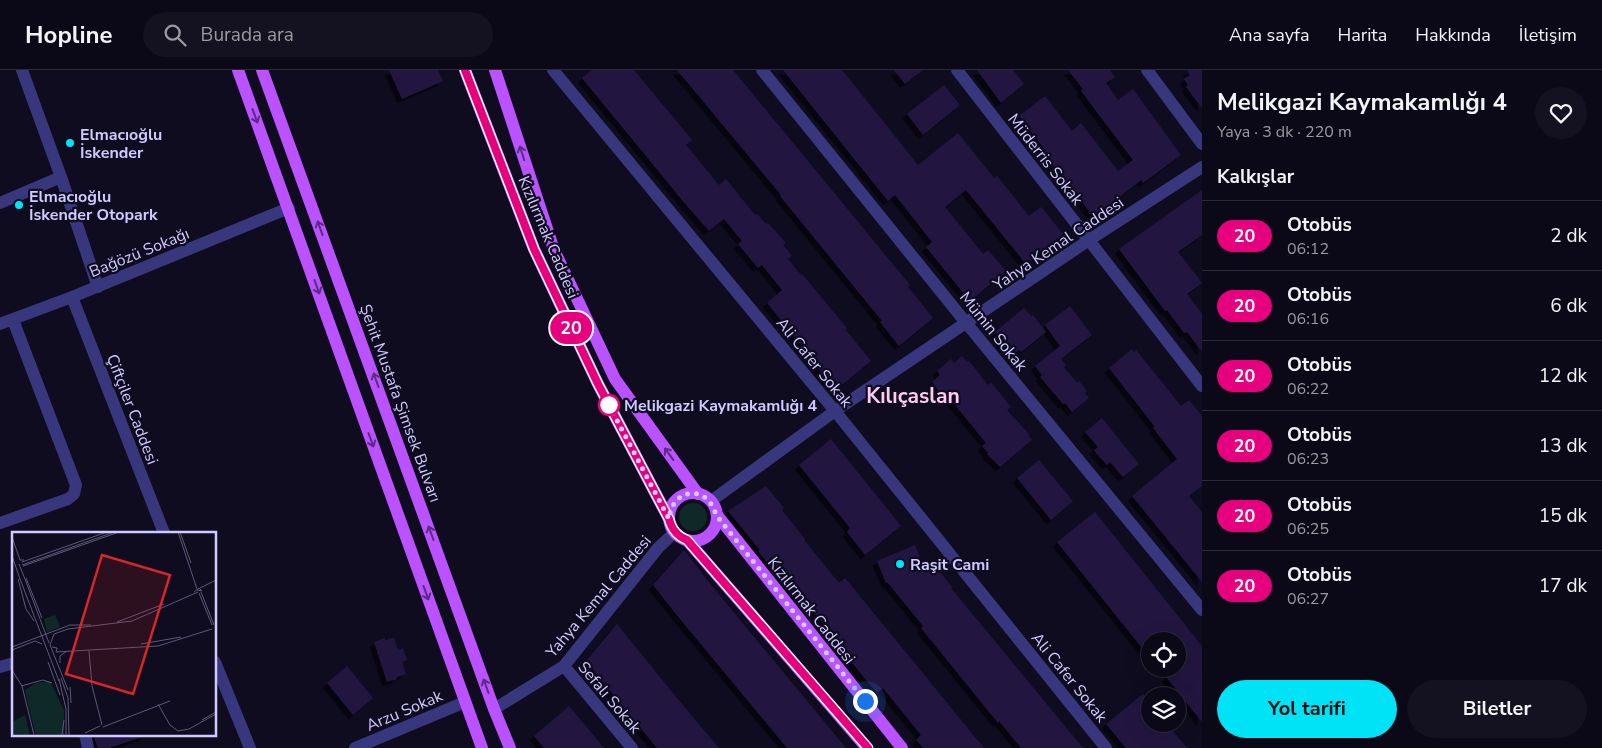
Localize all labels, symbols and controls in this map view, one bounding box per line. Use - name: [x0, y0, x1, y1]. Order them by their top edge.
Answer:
- search box: [143, 12, 493, 57]
- text: Hopline: [25, 19, 113, 51]
- icon: search: [161, 21, 189, 49]
- text: Burada ara: [201, 22, 294, 48]
- text: Ana sayfa: [1229, 23, 1309, 47]
- text: Harita: [1337, 23, 1387, 47]
- text: Hakkında: [1415, 23, 1491, 47]
- text: İletişim: [1519, 23, 1577, 47]
- text: Melikgazi Kaymakamlığı 4: [1217, 86, 1507, 118]
- button: heart: [1535, 87, 1587, 139]
- one-way arrow: [251, 108, 260, 123]
- street label: Müderris Sokak: [1002, 109, 1089, 211]
- text: Yaya · 3 dk · 220 m: [1217, 121, 1352, 143]
- place label: Elmacıoğlu İskender: [80, 124, 162, 164]
- marker: Elmacıoğlu İskender: [64, 137, 76, 149]
- one-way arrow: [517, 145, 527, 161]
- text: Kalkışlar: [1217, 164, 1294, 190]
- street label: Kızılırmak Caddesi: [512, 173, 584, 302]
- place label: Elmacıoğlu İskender Otopark: [29, 186, 158, 226]
- street label: Yahya Kemal Caddesi: [988, 192, 1128, 296]
- marker: Elmacıoğlu İskender Otopark: [13, 199, 25, 211]
- text: Otobüs: [1287, 212, 1352, 238]
- one-way arrow: [315, 221, 324, 236]
- street label: Bağözü Sokağı: [86, 223, 193, 283]
- text: 2 dk: [1550, 223, 1587, 249]
- text: 20: [1234, 224, 1255, 248]
- text: 06:12: [1287, 238, 1329, 260]
- one-way arrow: [313, 279, 322, 294]
- text: Otobüs: [1287, 282, 1352, 308]
- street label: Mümin Sokak: [954, 287, 1033, 377]
- text: 6 dk: [1550, 293, 1587, 319]
- text: 20: [1234, 294, 1255, 318]
- street label: Şehit Mustafa Şimsek Bulvarı: [354, 301, 446, 505]
- text: 06:16: [1287, 308, 1329, 330]
- line badge: 20: [548, 312, 594, 344]
- street label: Ali Cafer Sokak: [771, 313, 858, 413]
- text: 20: [560, 316, 582, 340]
- street label: Çiftçiler Caddesi: [101, 351, 163, 468]
- text: Otobüs: [1287, 352, 1352, 378]
- text: 12 dk: [1539, 363, 1587, 389]
- text: 20: [1234, 364, 1255, 388]
- one-way arrow: [371, 373, 380, 389]
- text: 06:22: [1287, 378, 1329, 400]
- district label: Kılıçaslan: [866, 382, 960, 410]
- marker: Melikgazi Kaymakamlığı 4: [598, 394, 620, 416]
- place label: Melikgazi Kaymakamlığı 4: [624, 395, 818, 417]
- text: Otobüs: [1287, 422, 1352, 448]
- one-way arrow: [367, 432, 376, 447]
- text: 13 dk: [1539, 433, 1587, 459]
- text: 20: [1234, 434, 1255, 458]
- one-way arrow: [664, 448, 675, 461]
- text: 06:23: [1287, 448, 1329, 470]
- text: Otobüs: [1287, 492, 1352, 518]
- text: 15 dk: [1539, 503, 1587, 529]
- text: 20: [1234, 504, 1255, 528]
- text: 06:25: [1287, 518, 1329, 540]
- one-way arrow: [426, 526, 435, 542]
- street label: Yahya Kemal Caddesi: [540, 531, 656, 663]
- inset map: [12, 532, 216, 736]
- street label: Kızılırmak Caddesi: [762, 552, 860, 669]
- place label: Raşit Cami: [910, 554, 989, 576]
- marker: Raşit Cami: [894, 558, 906, 570]
- text: Otobüs: [1287, 562, 1352, 588]
- text: 17 dk: [1539, 573, 1587, 599]
- text: 20: [1234, 574, 1255, 598]
- one-way arrow: [422, 585, 431, 600]
- text: 06:27: [1287, 588, 1329, 610]
- street label: Ali Cafer Sokak: [1026, 628, 1113, 728]
- map controls: [1141, 632, 1186, 732]
- button: locate: [1141, 632, 1186, 677]
- street label: Sefalı Sokak: [573, 657, 647, 739]
- one-way arrow: [481, 679, 490, 694]
- button: Yol tarifi: [1217, 680, 1397, 738]
- button: Biletler: [1407, 680, 1587, 738]
- street label: Arzu Sokak: [363, 685, 447, 737]
- button: layers: [1141, 687, 1186, 732]
- your location: [853, 689, 878, 714]

